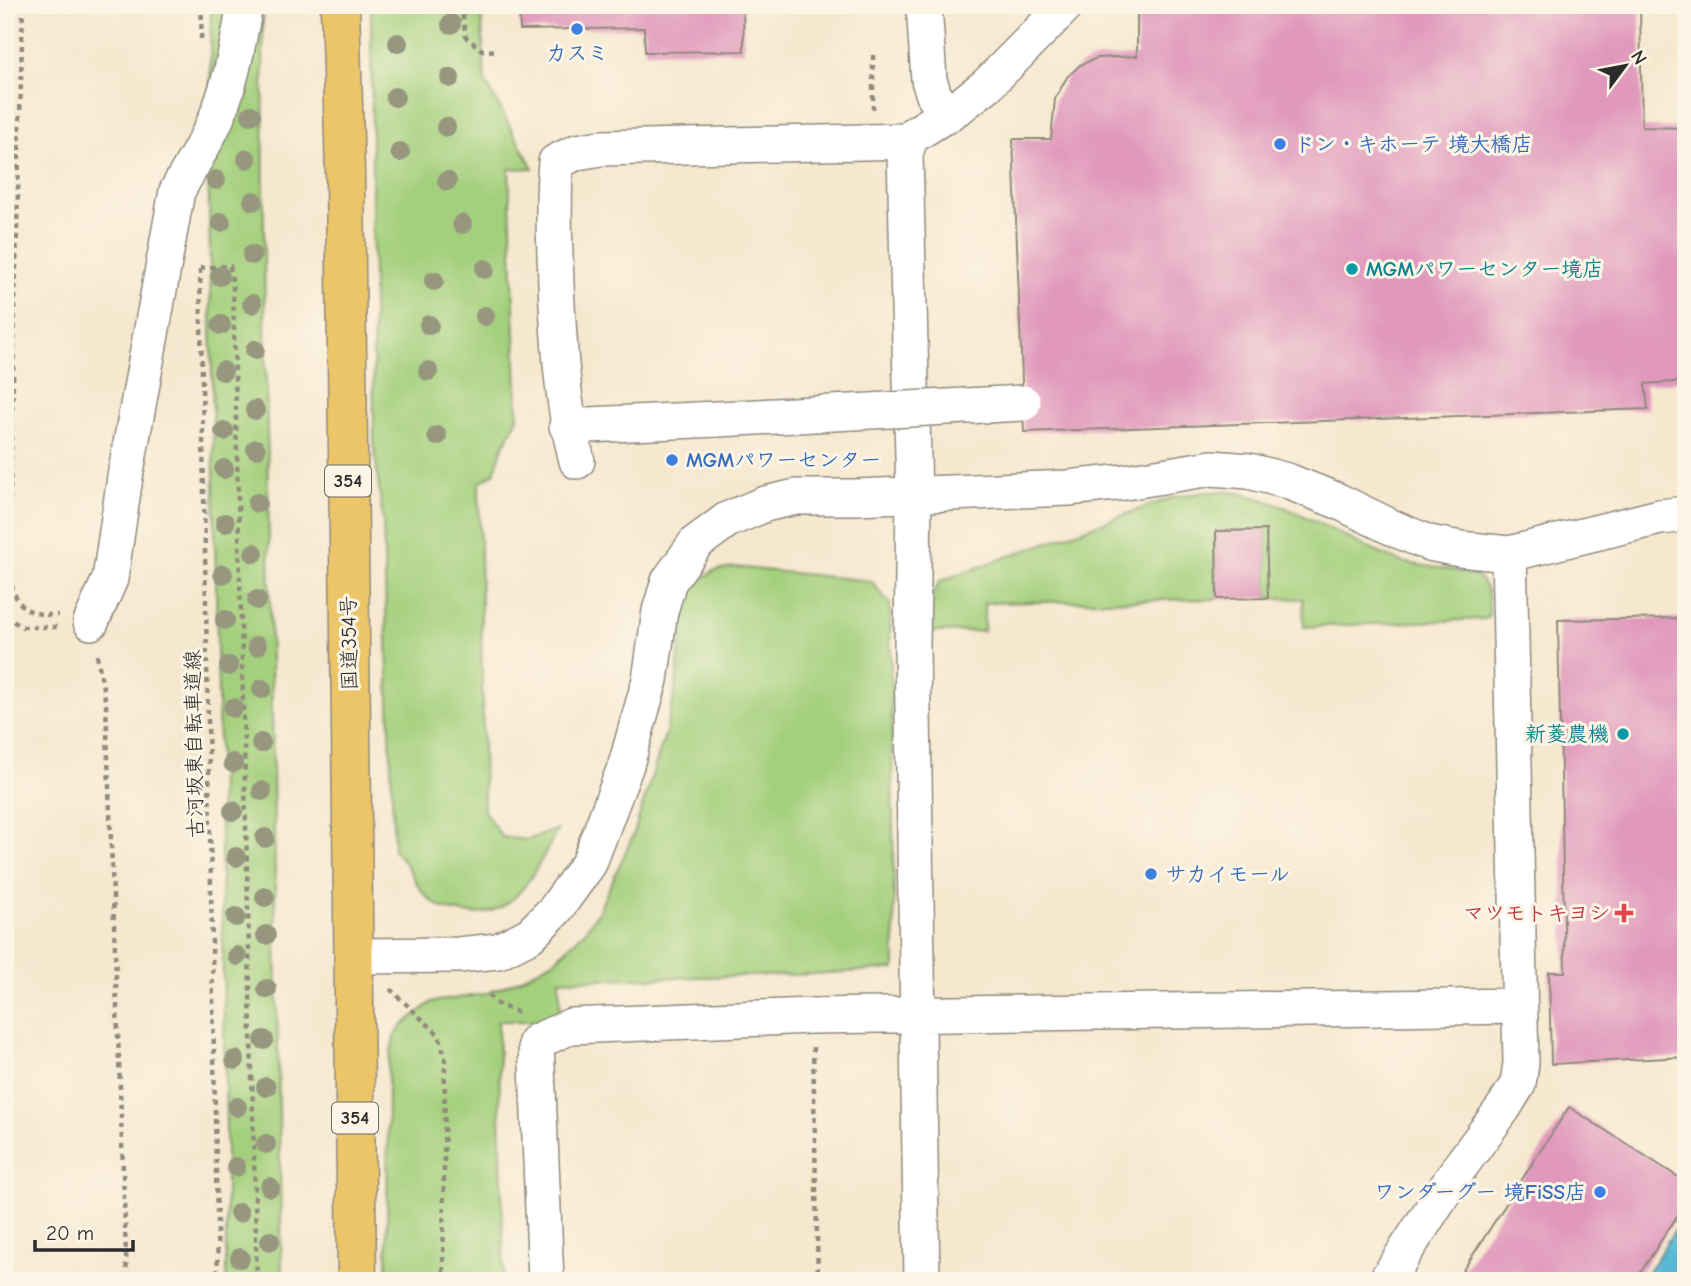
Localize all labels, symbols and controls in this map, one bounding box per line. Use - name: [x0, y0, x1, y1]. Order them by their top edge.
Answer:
- marker: カスミ: [569, 21, 585, 37]
- north arrow: [1590, 32, 1660, 102]
- place label: カスミ: [546, 41, 608, 65]
- text: N: [1626, 46, 1651, 69]
- place label: ドン・キホーテ 境大橋店: [1294, 132, 1532, 156]
- marker: ドン・キホーテ 境大橋店: [1272, 136, 1288, 152]
- place label: MGMパワーセンター境店: [1366, 257, 1603, 281]
- marker: MGMパワーセンター境店: [1344, 261, 1360, 277]
- place label: MGMパワーセンター: [686, 448, 881, 472]
- marker: MGMパワーセンター: [664, 452, 680, 468]
- road number: 354: [325, 466, 371, 496]
- street label: 国道354号: [336, 595, 362, 691]
- street label: 古河坂東自転車道線: [180, 649, 208, 839]
- place label: 新菱農機: [1525, 722, 1609, 746]
- marker: 新菱農機: [1615, 726, 1631, 742]
- place label: サカイモール: [1165, 862, 1290, 886]
- marker: サカイモール: [1143, 866, 1159, 882]
- place label: マツモトキヨシ: [1463, 901, 1610, 925]
- marker: マツモトキヨシ: [1616, 905, 1632, 921]
- road number: 354: [332, 1102, 378, 1134]
- place label: ワンダーグー 境FiSS店: [1374, 1180, 1586, 1204]
- marker: ワンダーグー 境FiSS店: [1592, 1184, 1608, 1200]
- scale bar: [35, 1209, 133, 1253]
- text: 20 m: [46, 1221, 94, 1245]

